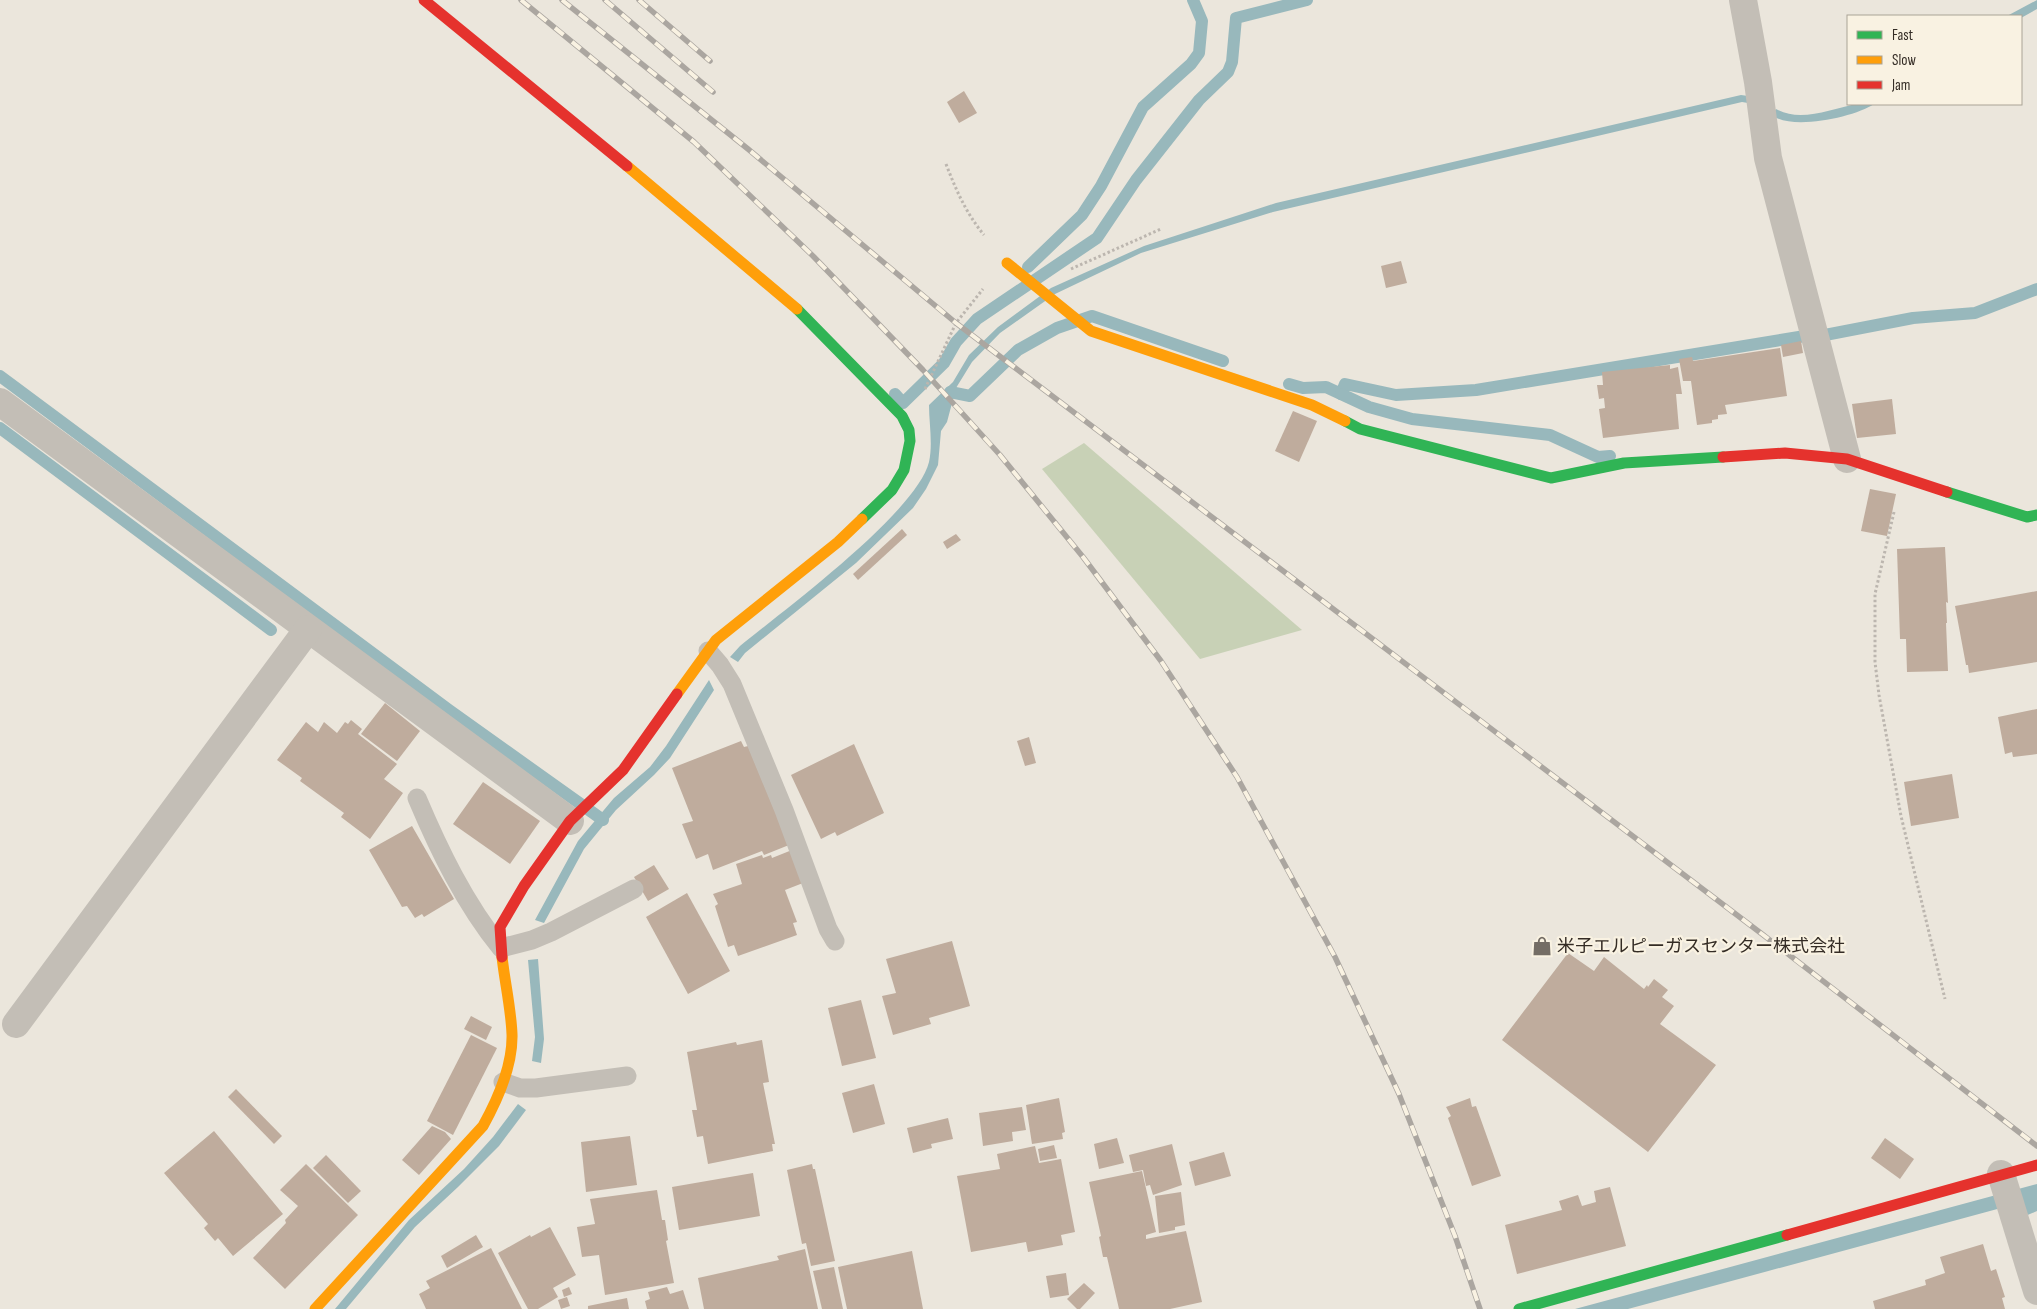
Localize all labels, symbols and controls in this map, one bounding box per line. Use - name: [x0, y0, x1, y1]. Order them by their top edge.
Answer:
- legend: [1847, 15, 2022, 105]
- text: Fast: [1892, 26, 1914, 45]
- text: Slow: [1892, 51, 1916, 70]
- text: Jam: [1891, 76, 1910, 95]
- shop icon: 米子エルピーガスセンター株式会社: [1531, 935, 1553, 957]
- place label: 米子エルピーガスセンター株式会社: [1557, 936, 1845, 957]

